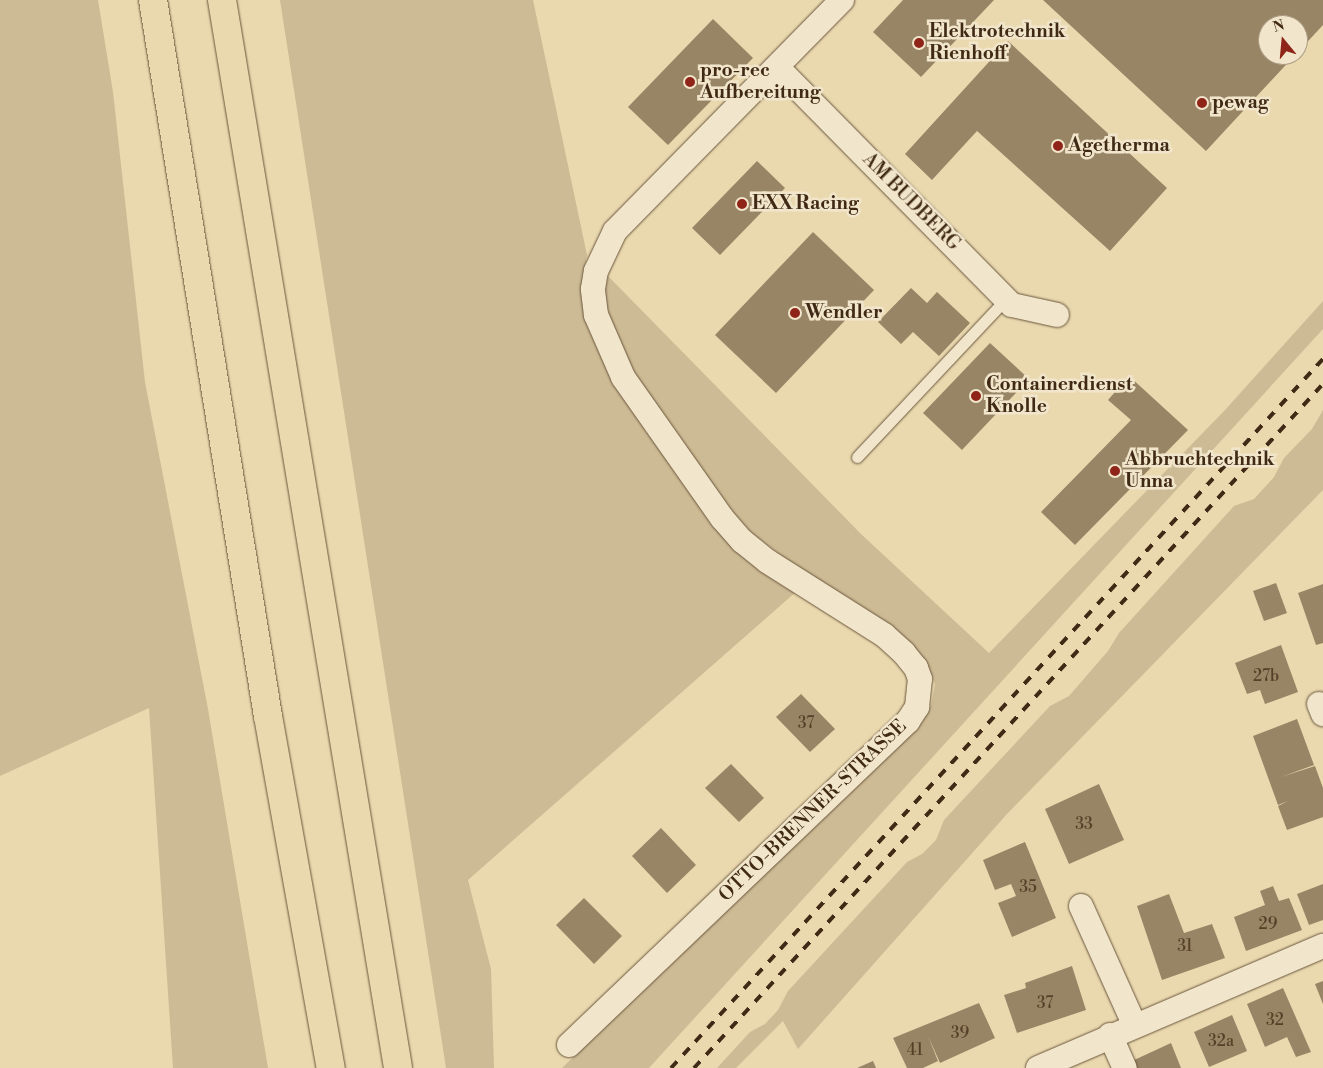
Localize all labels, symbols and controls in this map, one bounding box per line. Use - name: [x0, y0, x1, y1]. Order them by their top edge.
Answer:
- north arrow: [1258, 15, 1308, 65]
- text: N: [1271, 16, 1287, 37]
- place label: Elektrotechnik Rienhoff: [929, 21, 1066, 65]
- marker: Elektrotechnik Rienhoff: [913, 37, 925, 49]
- place label: pro-rec Aufbereitung: [700, 60, 820, 104]
- marker: pro-rec Aufbereitung: [684, 76, 696, 88]
- place label: pewag: [1212, 92, 1268, 114]
- marker: pewag: [1196, 97, 1208, 109]
- place label: Agetherma: [1068, 135, 1170, 157]
- marker: Agetherma: [1052, 140, 1064, 152]
- street label: AM BUDBERG: [857, 148, 965, 256]
- place label: EXX Racing: [752, 193, 859, 215]
- marker: EXX Racing: [736, 198, 748, 210]
- place label: Wendler: [805, 302, 883, 324]
- marker: Wendler: [789, 307, 801, 319]
- place label: Containerdienst Knolle: [986, 374, 1132, 418]
- marker: Containerdienst Knolle: [970, 390, 982, 402]
- place label: Abbruchtechnik Unna: [1125, 449, 1274, 493]
- marker: Abbruchtechnik Unna: [1109, 465, 1121, 477]
- house number: 27b: [1253, 666, 1279, 686]
- house number: 37: [798, 713, 814, 733]
- street label: OTTO-BRENNER-STRASSE: [714, 715, 912, 907]
- house number: 33: [1075, 814, 1093, 834]
- house number: 35: [1019, 877, 1037, 897]
- house number: 29: [1259, 914, 1277, 934]
- house number: 31: [1177, 936, 1193, 956]
- house number: 37: [1037, 993, 1053, 1013]
- house number: 32: [1266, 1010, 1284, 1030]
- house number: 39: [951, 1023, 969, 1043]
- house number: 32a: [1208, 1031, 1234, 1051]
- house number: 41: [907, 1040, 923, 1060]

